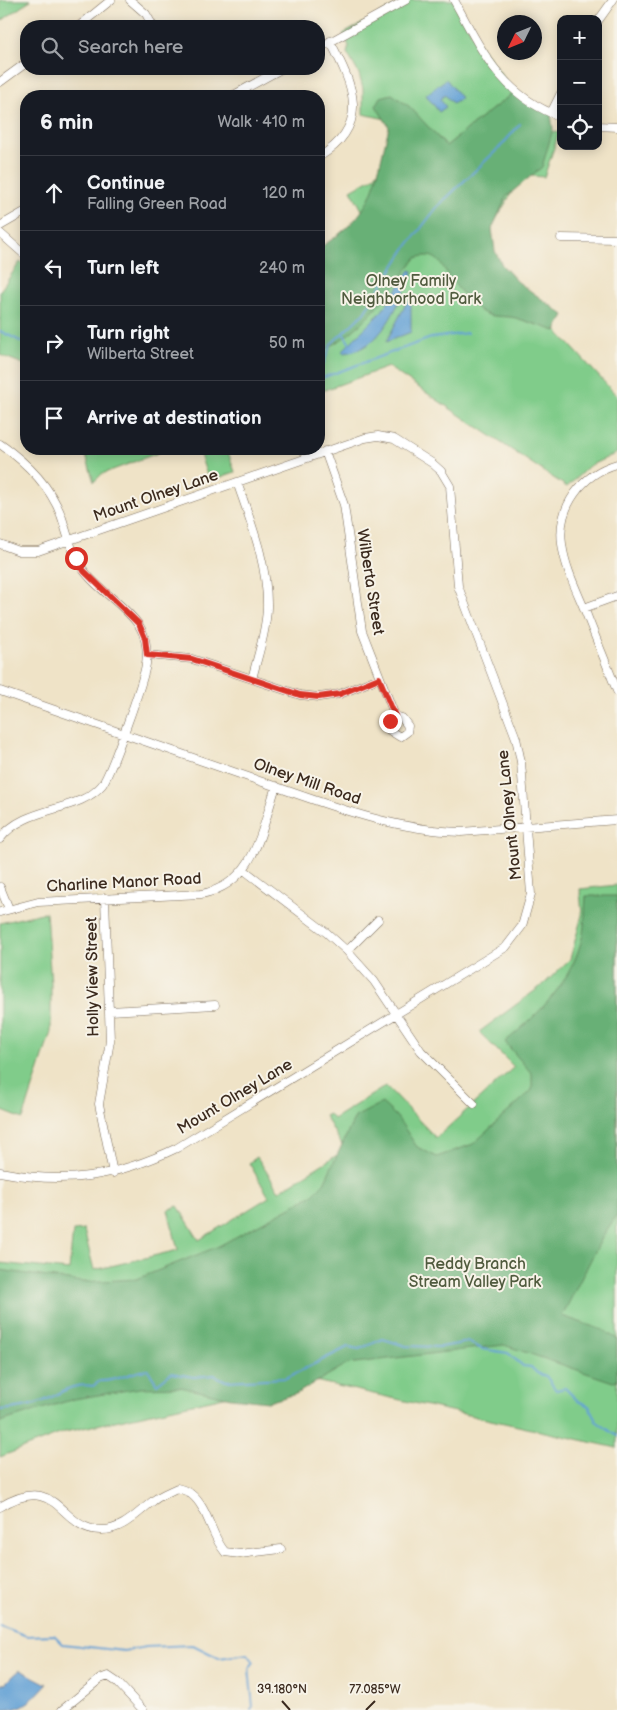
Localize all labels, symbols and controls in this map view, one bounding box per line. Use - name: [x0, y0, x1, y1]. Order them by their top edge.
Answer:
- north arrow: [497, 15, 542, 60]
- map controls: [557, 15, 602, 150]
- button: +: [557, 15, 602, 60]
- search box: [20, 20, 325, 75]
- icon: search: [38, 34, 66, 62]
- text: Search here: [78, 36, 183, 59]
- button: −: [557, 60, 602, 105]
- button: locate: [557, 105, 602, 150]
- text: 6 min: [40, 110, 93, 135]
- text: Walk · 410 m: [218, 113, 305, 132]
- text: Continue: [87, 172, 165, 195]
- icon: ahead: [40, 179, 68, 207]
- text: 120 m: [262, 184, 305, 203]
- text: Falling Green Road: [87, 195, 227, 214]
- icon: left: [40, 254, 68, 282]
- text: Turn left: [87, 257, 159, 280]
- text: 240 m: [259, 259, 305, 278]
- park label: Olney Family Neighborhood Park: [341, 272, 481, 309]
- text: Turn right: [87, 322, 170, 345]
- icon: right: [40, 329, 68, 357]
- text: 50 m: [269, 334, 305, 353]
- text: Wilberta Street: [87, 345, 194, 364]
- icon: arrive: [40, 404, 68, 432]
- text: Arrive at destination: [87, 407, 262, 430]
- street label: Mount Olney Lane: [91, 466, 221, 526]
- street label: Wilberta Street: [352, 528, 388, 636]
- route start: [65, 547, 88, 570]
- route end: [379, 710, 402, 733]
- street label: Mount Olney Lane: [494, 748, 526, 881]
- street label: Olney Mill Road: [251, 755, 363, 809]
- street label: Charline Manor Road: [46, 869, 202, 897]
- street label: Holly View Street: [82, 917, 104, 1037]
- street label: Mount Olney Lane: [174, 1055, 296, 1139]
- park label: Reddy Branch Stream Valley Park: [409, 1255, 541, 1292]
- text: 39.180°N: [257, 1682, 307, 1697]
- text: 77.085°W: [349, 1682, 401, 1697]

